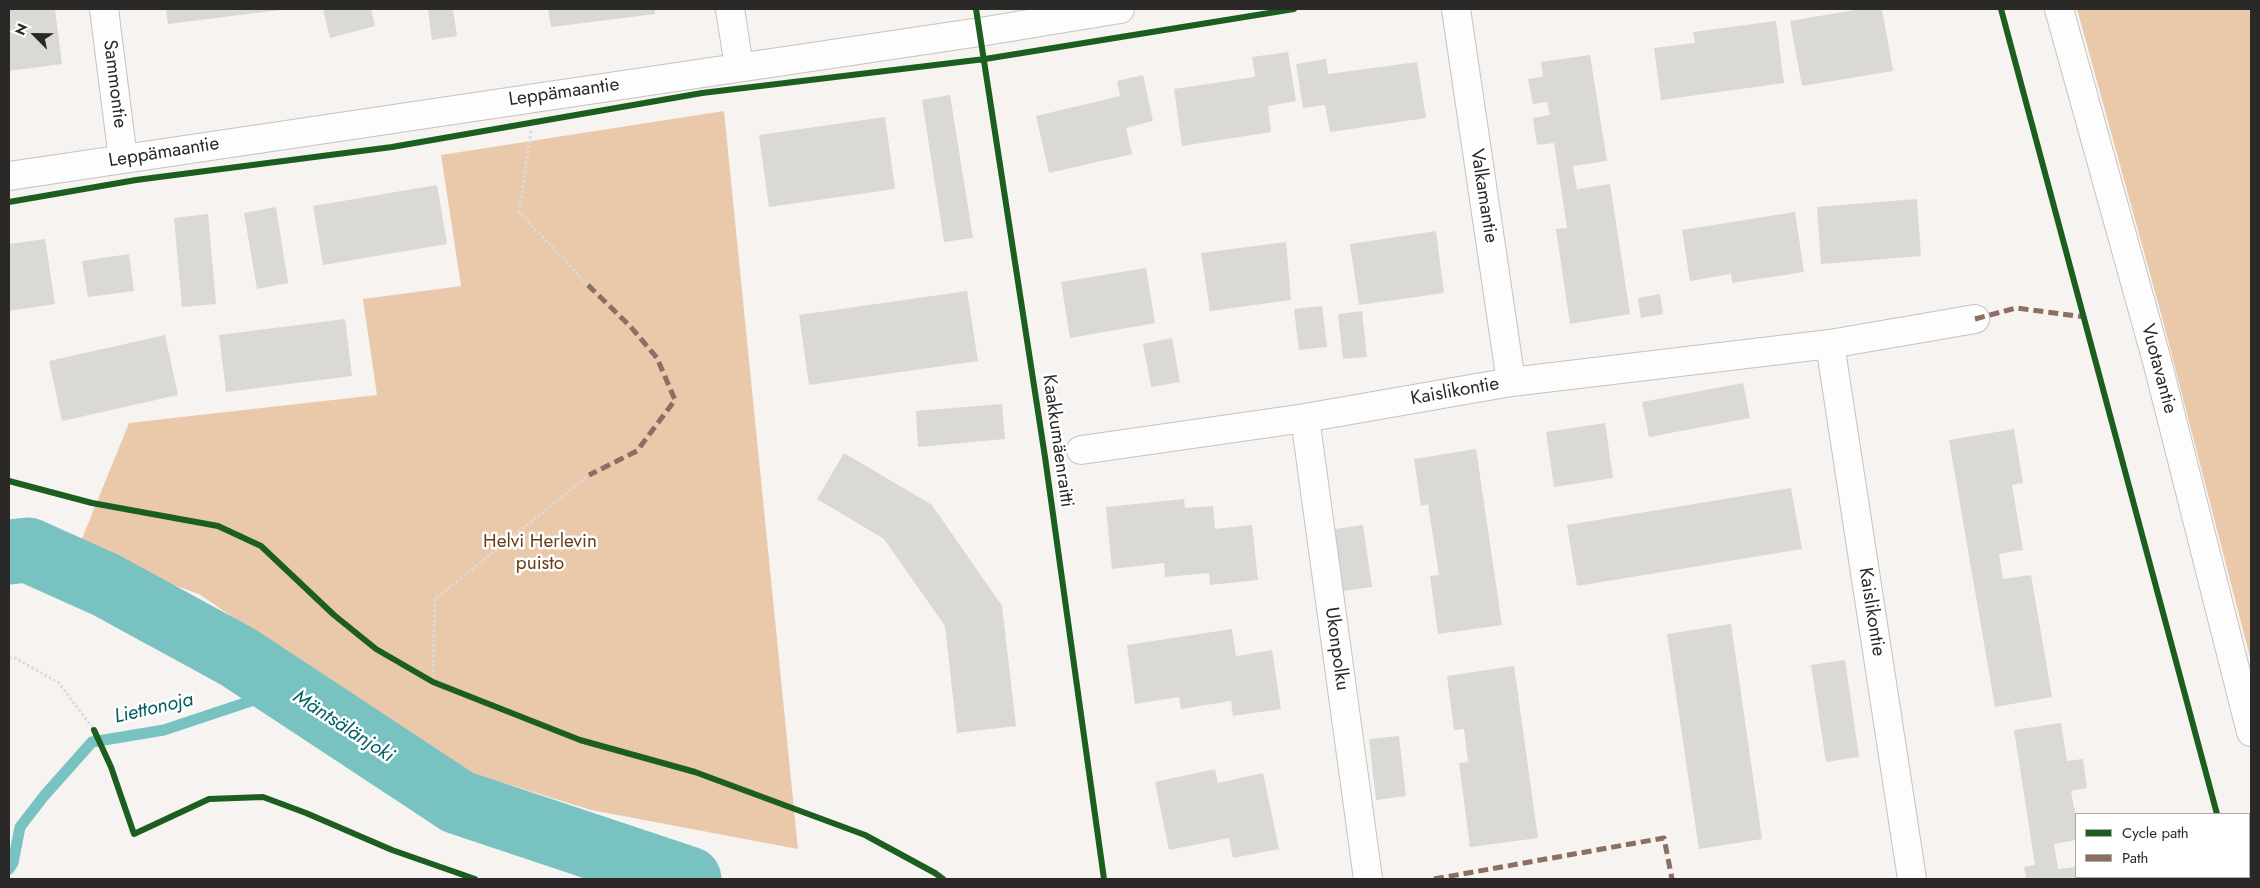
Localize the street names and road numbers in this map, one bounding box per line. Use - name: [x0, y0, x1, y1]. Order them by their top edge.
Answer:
- street label: Sammontie: [97, 39, 131, 129]
- street label: Leppämaantie: [507, 74, 621, 112]
- street label: Leppämaantie: [107, 133, 221, 173]
- street label: Valkamantie: [1464, 147, 1502, 245]
- street label: Vuotavantie: [2135, 322, 2181, 416]
- street label: Kaakkumäenraitti: [1036, 373, 1078, 509]
- street label: Kaislikontie: [1409, 373, 1501, 411]
- street label: Kaislikontie: [1853, 566, 1889, 658]
- street label: Ukonpolku: [1319, 606, 1353, 692]

